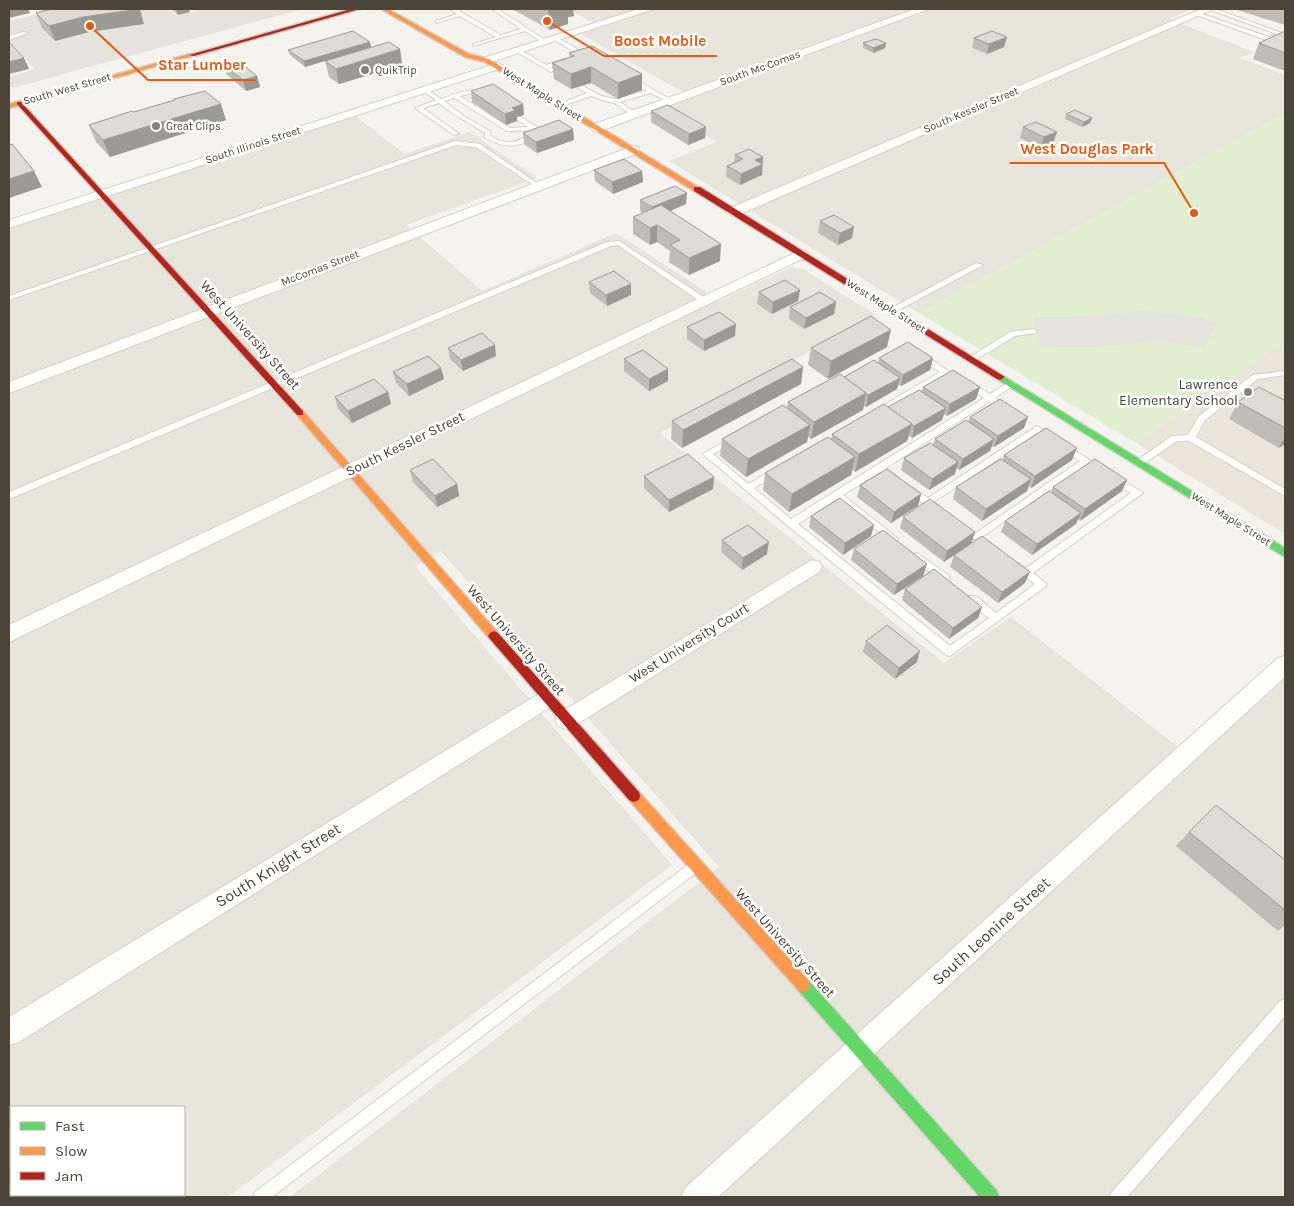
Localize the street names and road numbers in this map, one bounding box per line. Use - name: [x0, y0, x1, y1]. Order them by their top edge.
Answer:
- street label: South Mc Comas: [718, 47, 802, 89]
- street label: West Maple Street: [500, 64, 584, 124]
- street label: South West Street: [22, 70, 112, 108]
- street label: South Kessler Street: [921, 84, 1021, 136]
- street label: South Illinois Street: [204, 123, 302, 167]
- street label: McComas Street: [279, 247, 361, 289]
- street label: West Maple Street: [844, 276, 928, 336]
- street label: West University Street: [196, 277, 304, 393]
- street label: South Kessler Street: [343, 408, 467, 480]
- street label: West Maple Street: [1189, 489, 1273, 549]
- street label: West University Street: [463, 581, 569, 699]
- street label: West University Court: [626, 599, 752, 687]
- street label: South Knight Street: [212, 819, 344, 911]
- street label: South Leonine Street: [928, 873, 1054, 989]
- street label: West University Street: [731, 885, 839, 1001]

